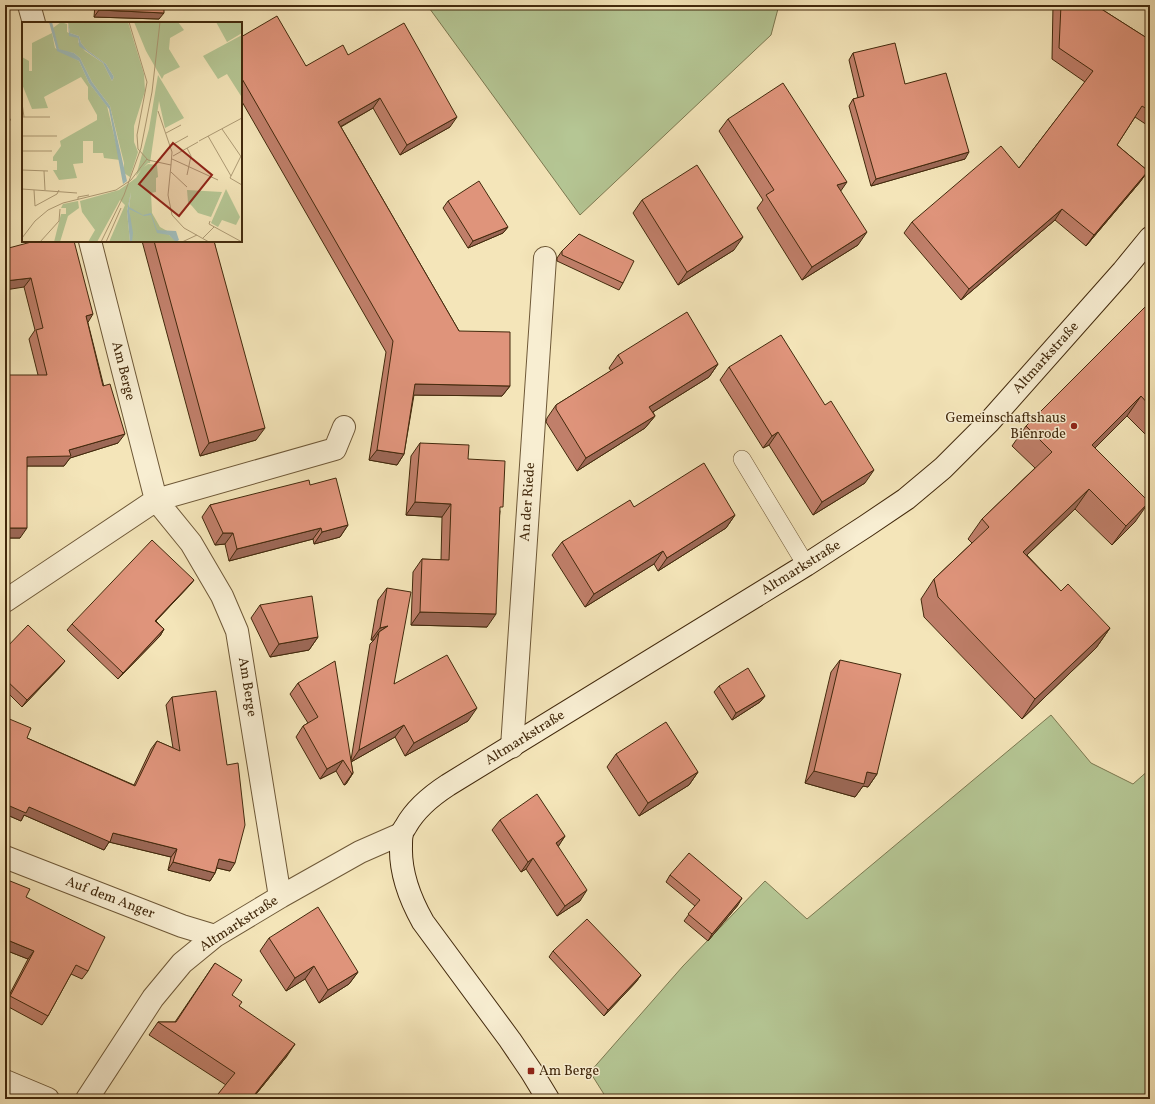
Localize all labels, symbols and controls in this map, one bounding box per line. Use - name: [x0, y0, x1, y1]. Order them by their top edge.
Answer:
- inset map: [22, 22, 242, 242]
- street label: Altmarkstraße: [1009, 318, 1084, 398]
- street label: Am Berge: [107, 340, 140, 403]
- place label: Gemeinschaftshaus Bienrode: [945, 409, 1066, 444]
- marker: Gemeinschaftshaus Bienrode: [1069, 421, 1079, 431]
- street label: An der Riede: [516, 461, 540, 542]
- street label: Altmarkstraße: [758, 536, 845, 600]
- street label: Am Berge: [233, 656, 261, 719]
- street label: Altmarkstraße: [482, 706, 569, 770]
- street label: Auf dem Anger: [63, 872, 157, 924]
- street label: Altmarkstraße: [196, 891, 282, 957]
- place label: Am Berge: [539, 1062, 599, 1081]
- marker: Am Berge: [526, 1066, 536, 1076]

